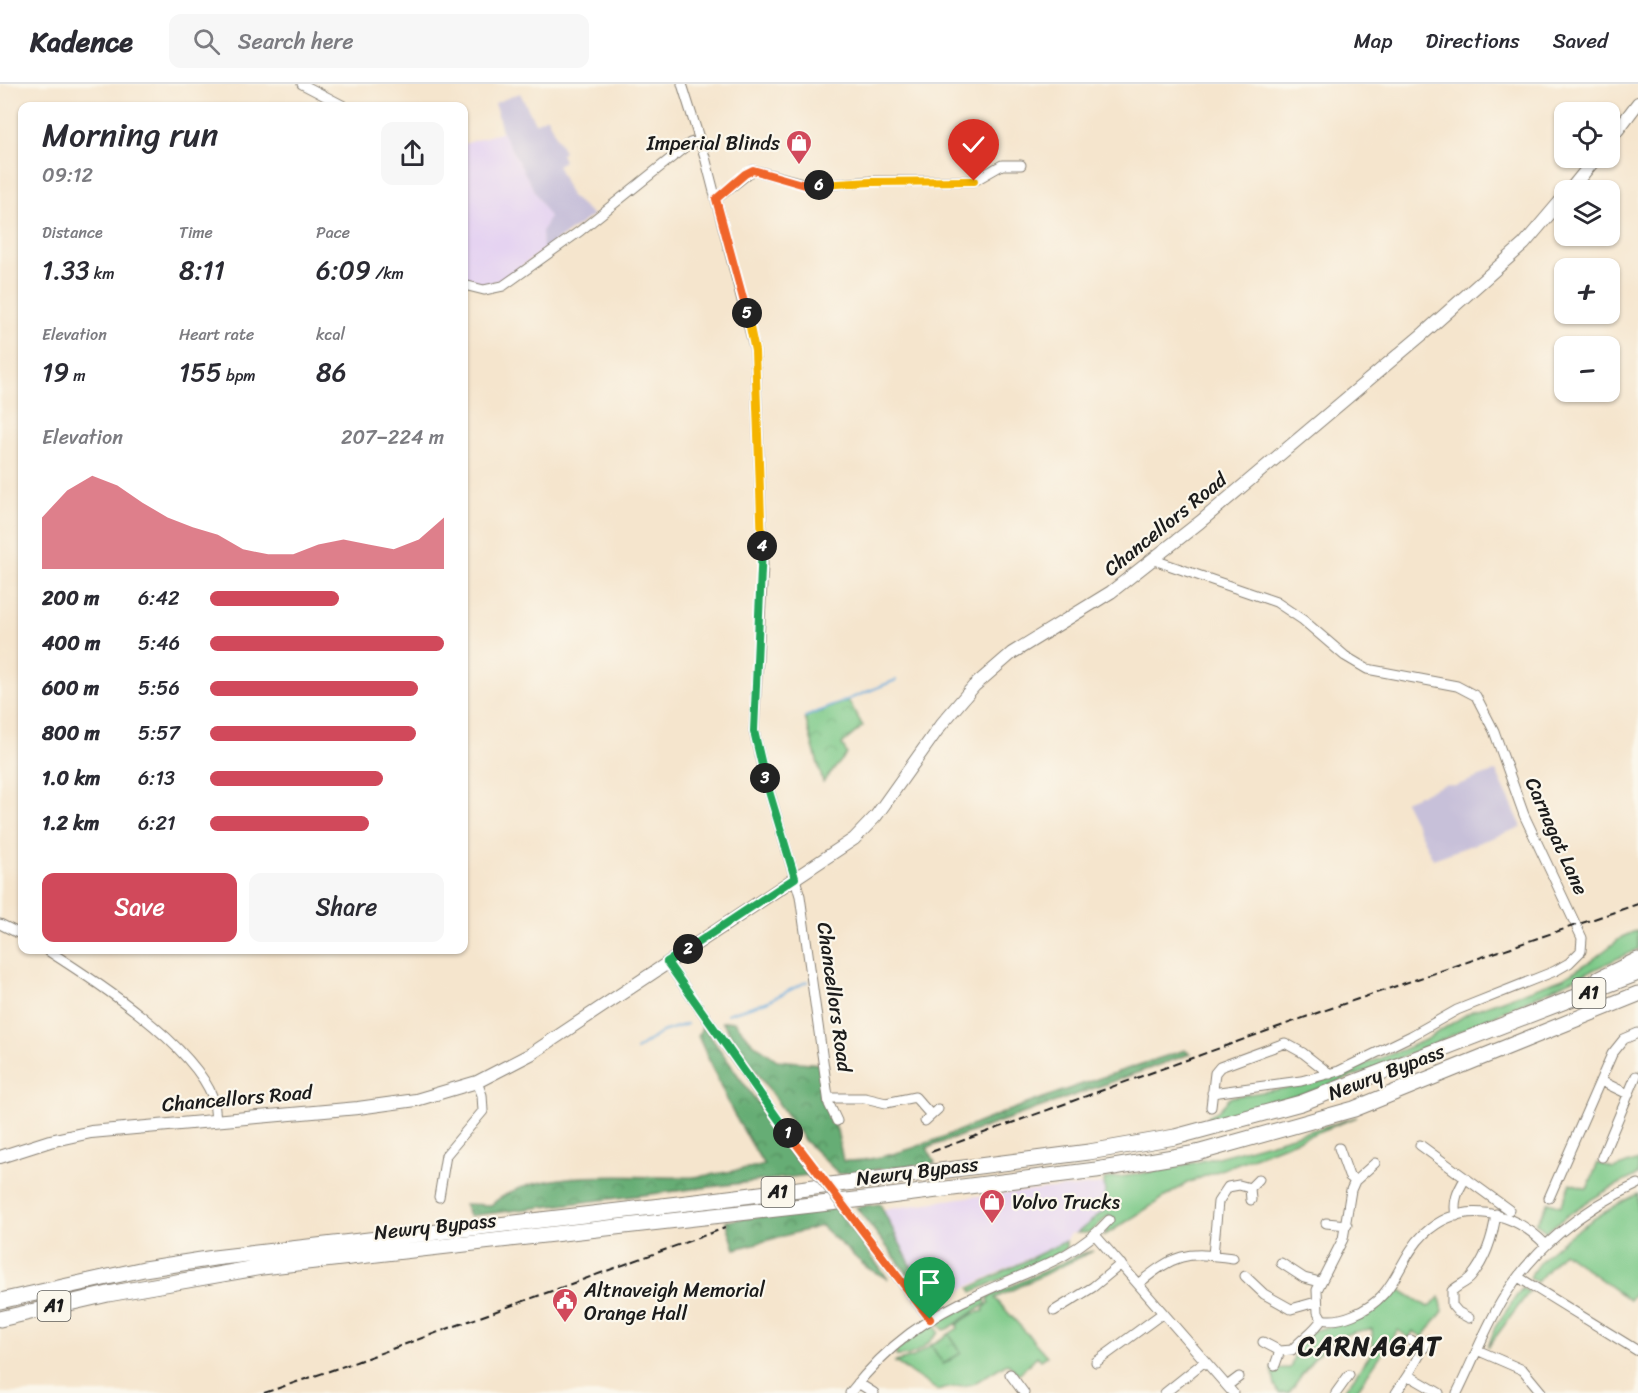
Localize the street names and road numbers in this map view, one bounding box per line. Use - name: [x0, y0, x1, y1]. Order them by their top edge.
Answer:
- street label: Chancellors Road: [1096, 462, 1236, 585]
- street label: Carnagat Lane: [1515, 772, 1598, 901]
- street label: Chancellors Road: [807, 920, 863, 1076]
- road number: A1: [1572, 978, 1606, 1008]
- street label: Newry Bypass: [1323, 1034, 1451, 1111]
- street label: Chancellors Road: [160, 1074, 315, 1123]
- street label: Newry Bypass: [854, 1147, 981, 1196]
- road number: A1: [762, 1177, 794, 1207]
- street label: Newry Bypass: [372, 1203, 499, 1250]
- road number: A1: [38, 1291, 70, 1321]

